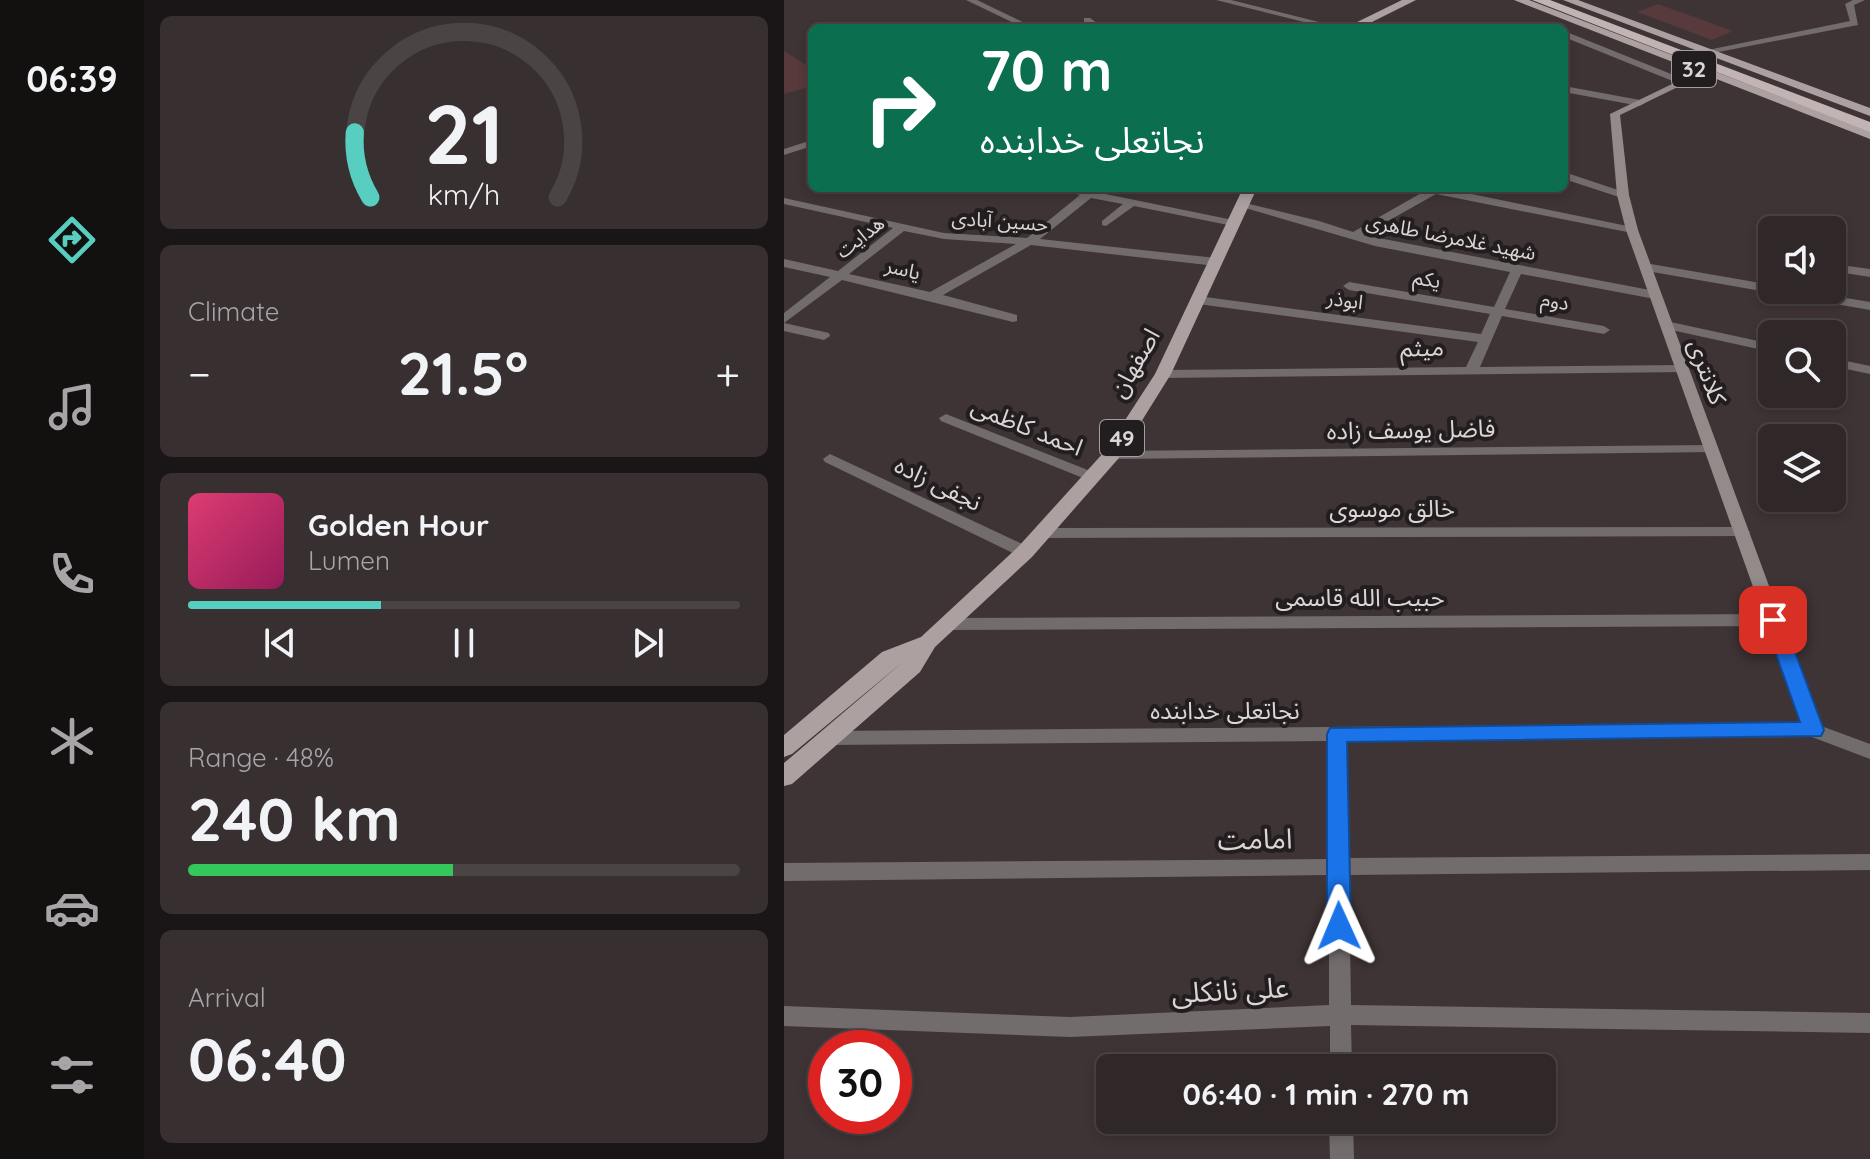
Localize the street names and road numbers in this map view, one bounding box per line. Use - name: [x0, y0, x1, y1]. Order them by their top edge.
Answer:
- road number: 32: [1672, 51, 1716, 87]
- street label: حسین آبادی: [951, 205, 1049, 236]
- street label: شهید غلامرضا طاهری: [1364, 208, 1538, 265]
- street label: هدایت: [830, 210, 889, 263]
- street label: یاسر: [882, 252, 923, 285]
- street label: یکم: [1411, 264, 1443, 296]
- street label: ابوذر: [1324, 284, 1365, 314]
- street label: دوم: [1539, 286, 1571, 318]
- street label: اصفهان: [1102, 323, 1166, 402]
- street label: میثم: [1400, 332, 1444, 365]
- street label: کلانتری: [1682, 335, 1734, 410]
- street label: احمد کاظمی: [967, 390, 1088, 462]
- street label: فاضل یوسف زاده: [1326, 413, 1496, 445]
- road number: 49: [1100, 420, 1144, 456]
- street label: نجفی زاده: [890, 449, 987, 517]
- street label: خالق موسوی: [1329, 493, 1455, 524]
- street label: حبیب الله قاسمی: [1275, 582, 1445, 612]
- street label: نجاتعلی خدابنده: [1150, 695, 1300, 725]
- street label: امامت: [1217, 820, 1293, 857]
- street label: علی نانکلی: [1171, 969, 1289, 1010]

